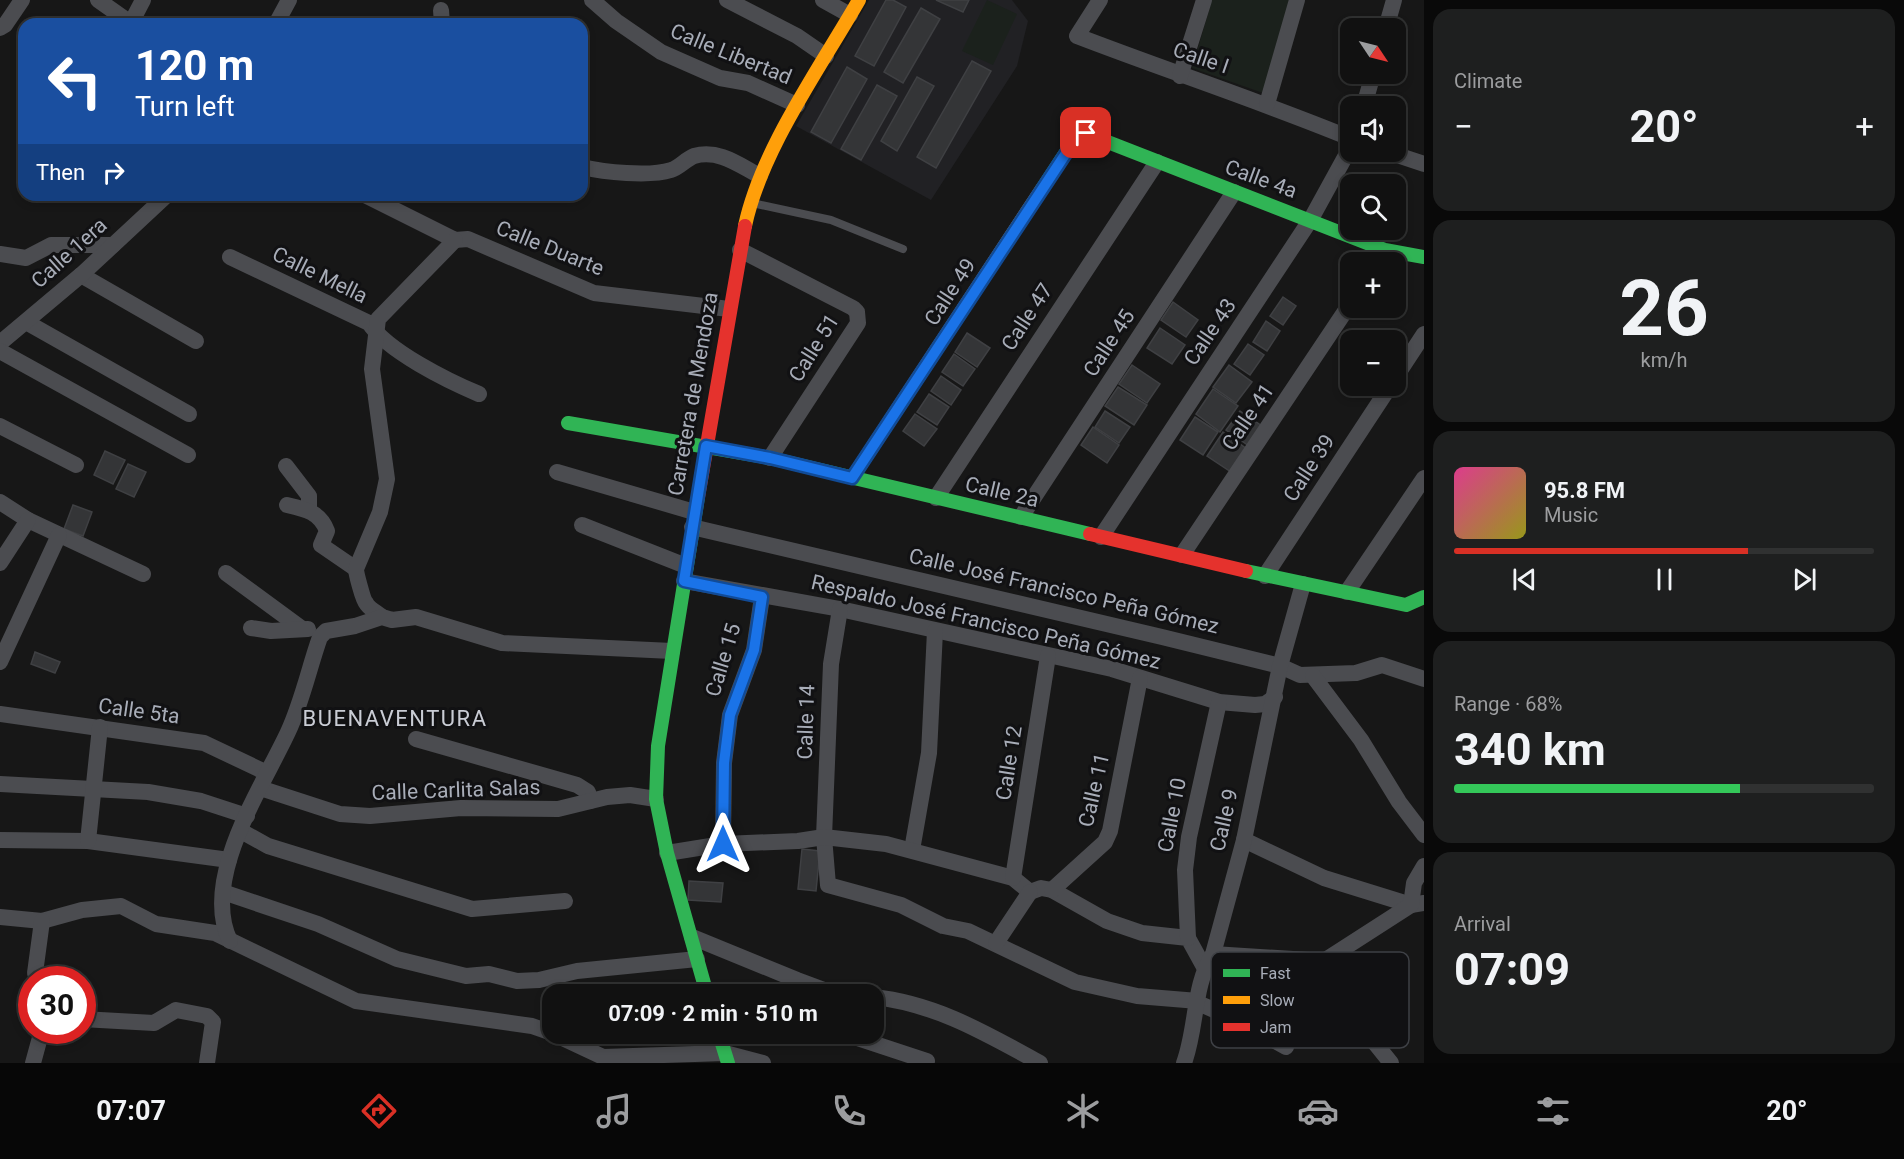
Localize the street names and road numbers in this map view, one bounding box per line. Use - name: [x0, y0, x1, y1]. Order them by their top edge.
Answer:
- street label: Calle Libertad: [667, 19, 795, 89]
- street label: Calle I: [1170, 37, 1232, 79]
- street label: Calle 4a: [1222, 155, 1300, 203]
- street label: Calle 1era: [27, 213, 111, 293]
- street label: Calle Duarte: [493, 216, 607, 280]
- street label: Calle Mella: [269, 242, 371, 308]
- street label: Calle 49: [919, 254, 981, 330]
- street label: Calle 47: [996, 279, 1058, 355]
- street label: Carretera de Mendoza: [663, 290, 723, 498]
- street label: Calle 43: [1179, 294, 1241, 370]
- street label: Calle 45: [1078, 305, 1140, 381]
- street label: Calle 51: [784, 310, 844, 386]
- street label: Calle 41: [1217, 379, 1279, 455]
- street label: Calle 39: [1278, 430, 1340, 506]
- street label: Calle 2a: [963, 472, 1041, 512]
- street label: Calle José Francisco Peña Gómez: [907, 544, 1221, 638]
- street label: Respaldo José Francisco Peña Gómez: [809, 570, 1163, 674]
- street label: Calle 15: [701, 621, 745, 699]
- street label: Calle 14: [793, 684, 819, 760]
- street label: Calle 5ta: [97, 693, 181, 729]
- street label: Calle 12: [991, 724, 1027, 802]
- street label: Calle 11: [1074, 751, 1114, 829]
- street label: Calle Carlita Salas: [371, 775, 541, 805]
- street label: Calle 10: [1153, 776, 1191, 854]
- street label: Calle 9: [1205, 786, 1243, 854]

